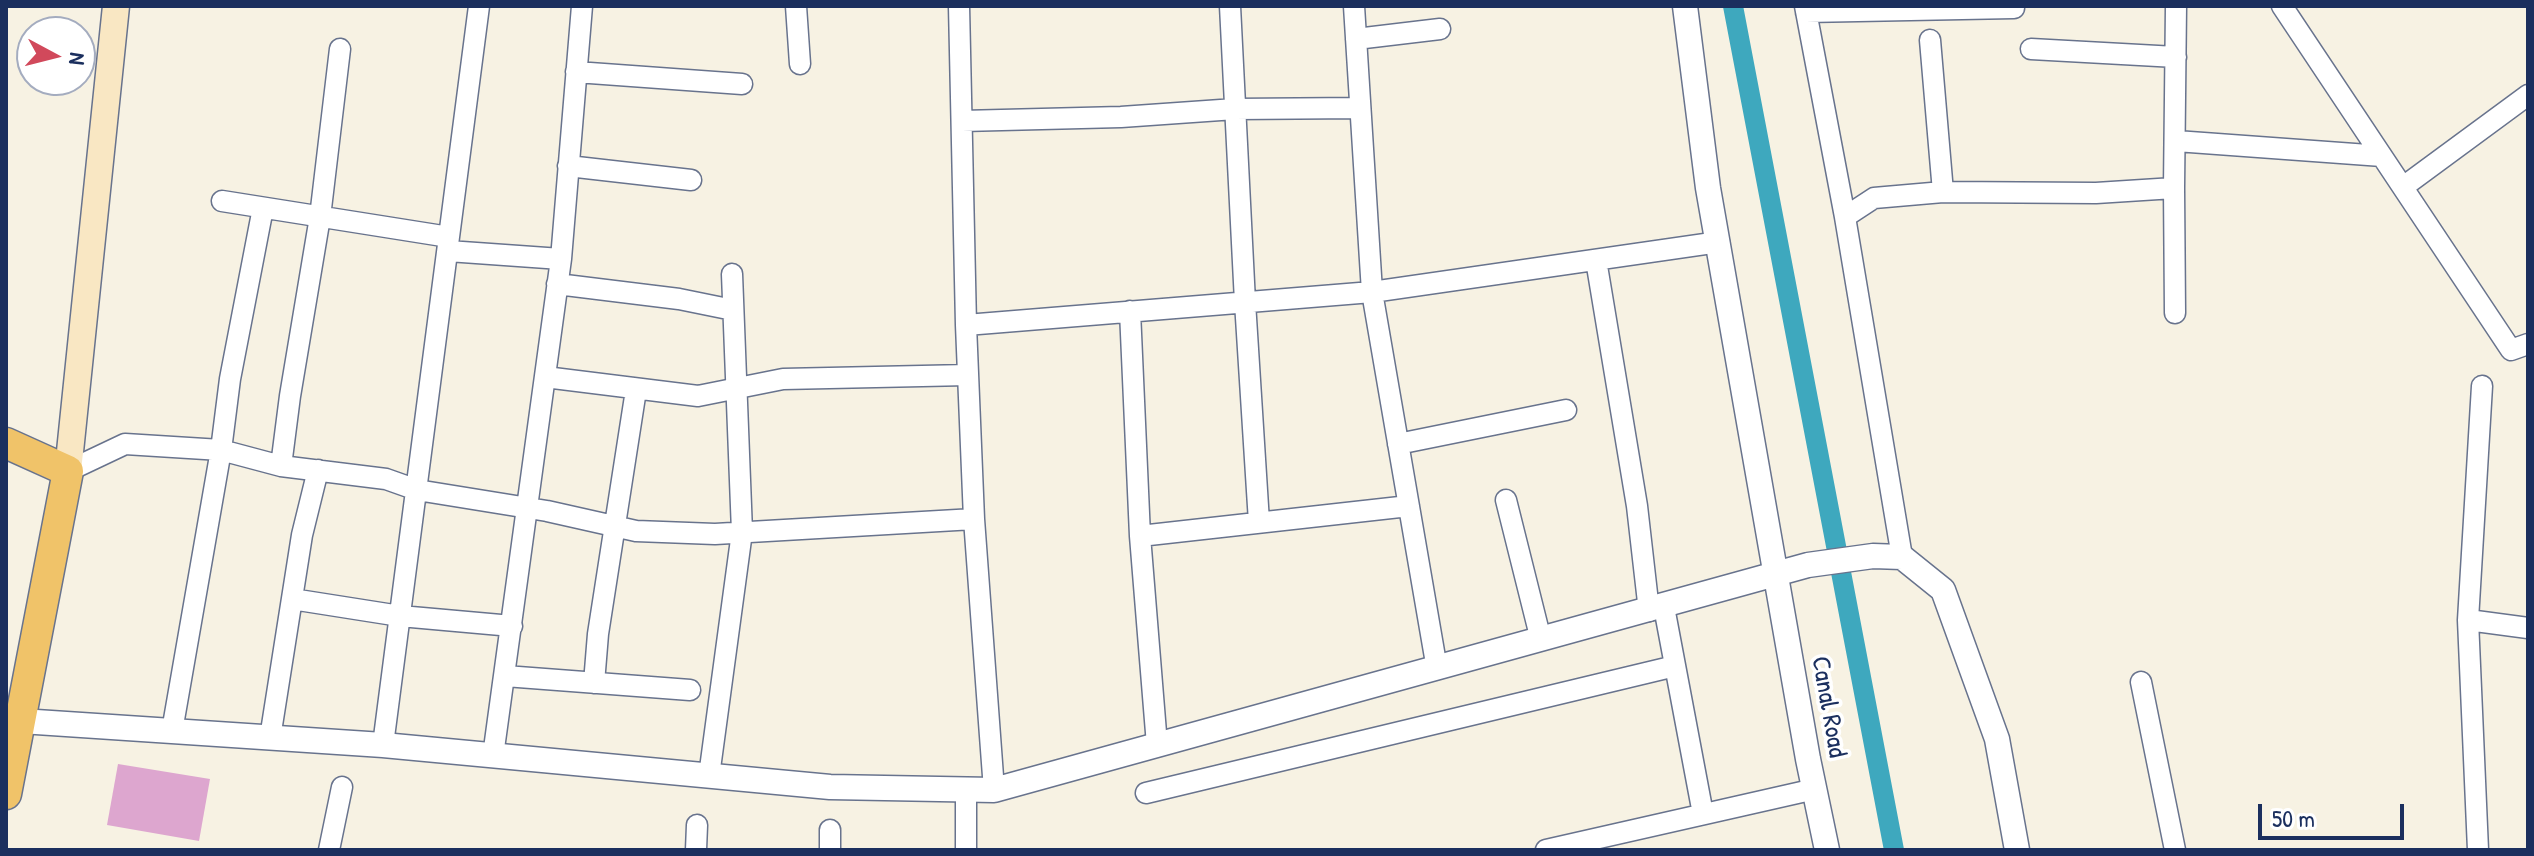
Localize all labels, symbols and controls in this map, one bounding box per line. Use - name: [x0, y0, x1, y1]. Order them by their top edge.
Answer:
- north arrow: [16, 16, 96, 96]
- text: N: [62, 51, 93, 66]
- street label: Canal Road: [1804, 654, 1852, 760]
- scale bar: [2262, 788, 2408, 838]
- text: 50 m: [2272, 802, 2315, 834]

